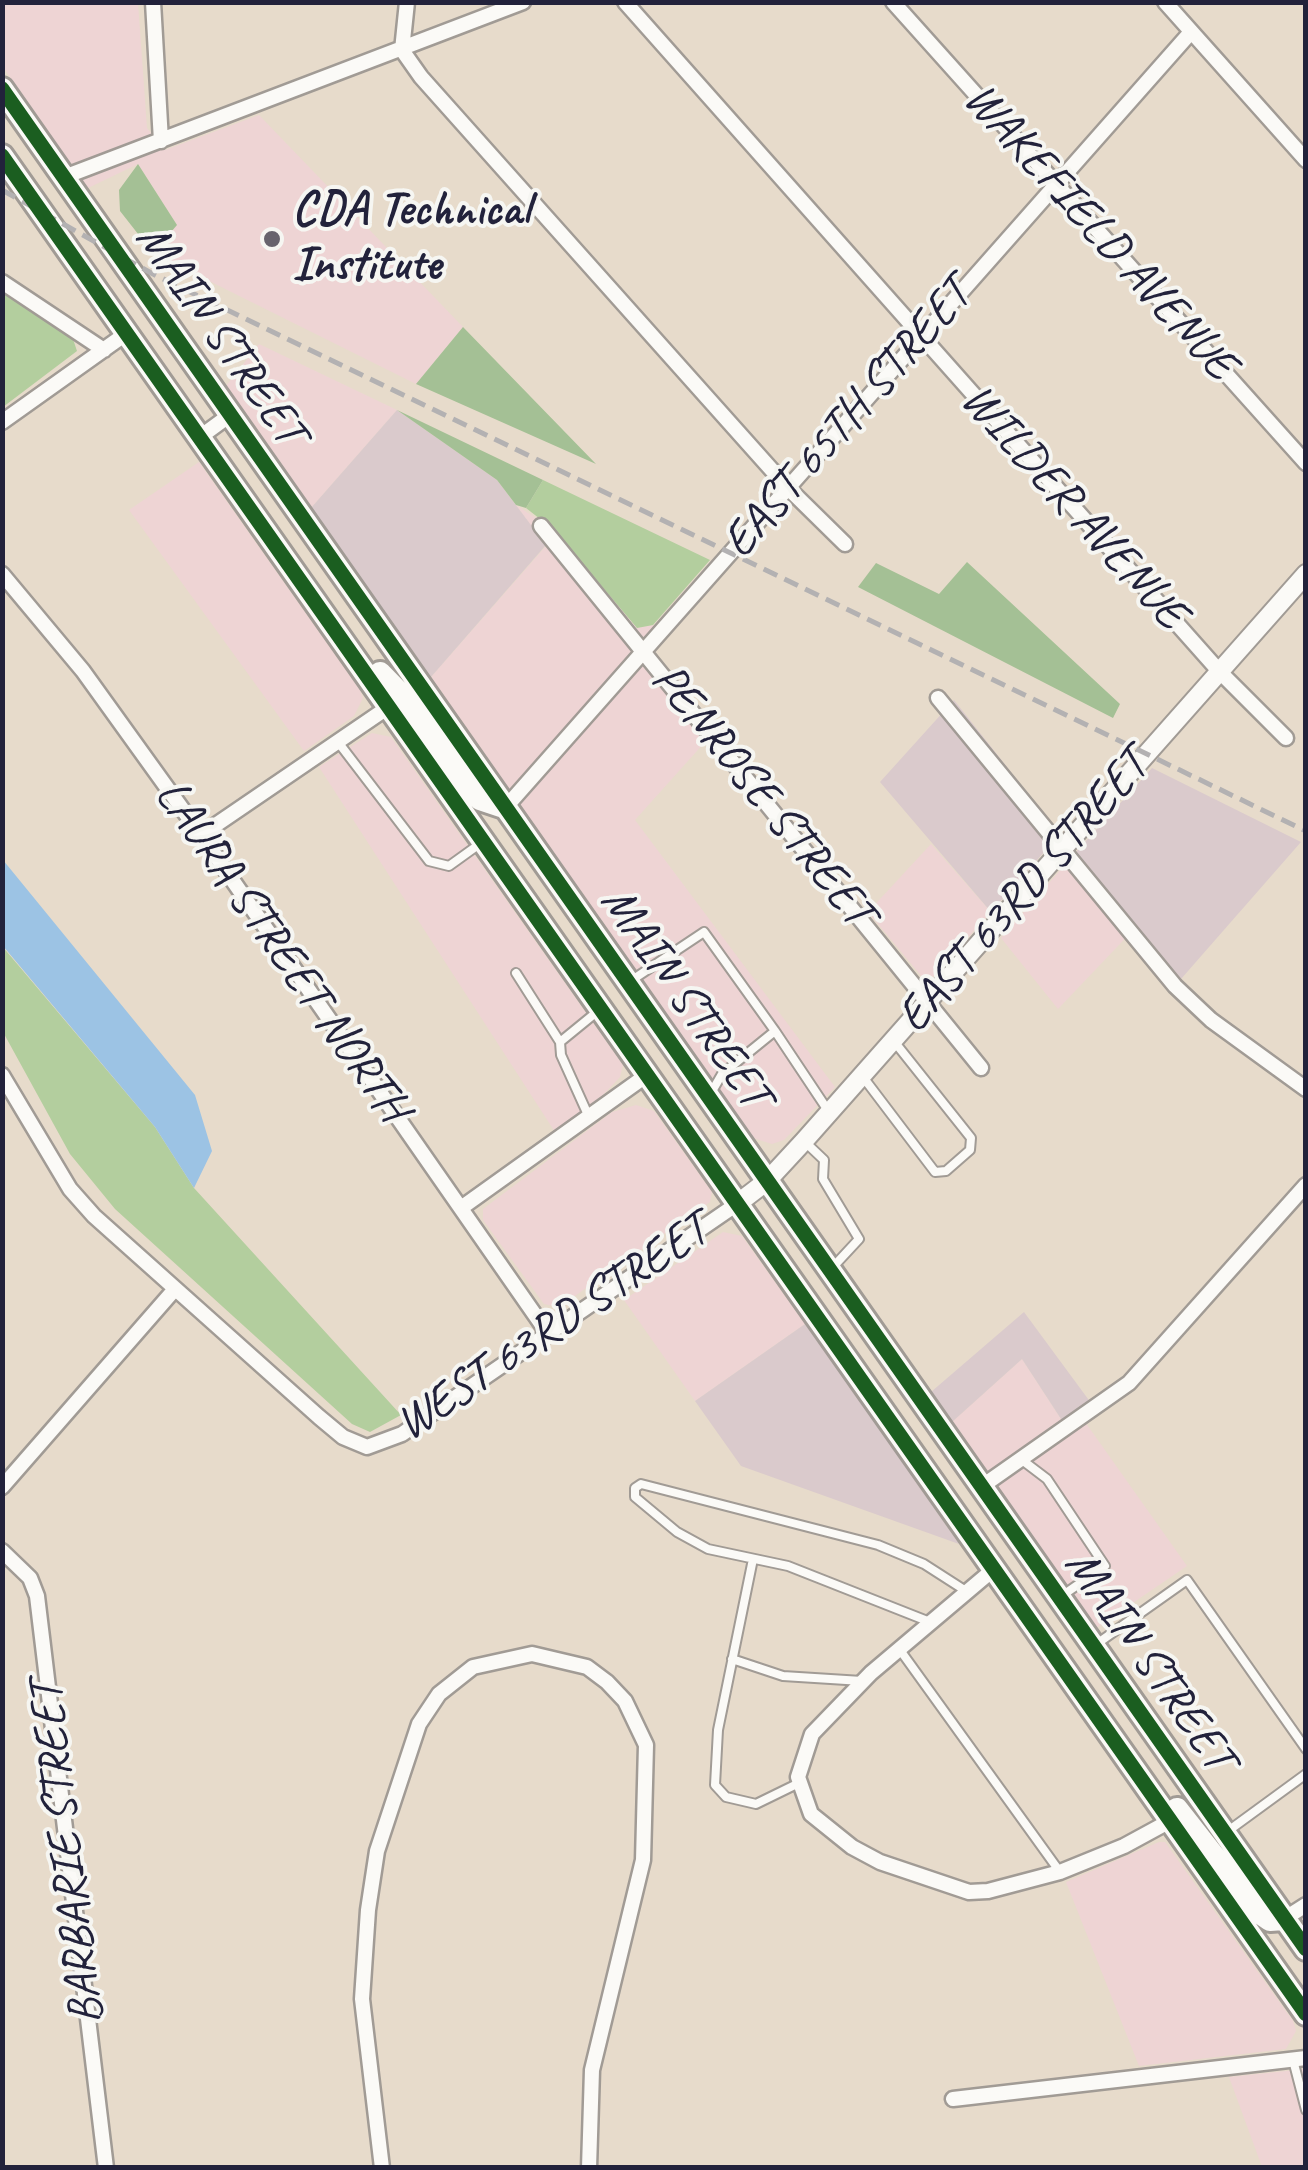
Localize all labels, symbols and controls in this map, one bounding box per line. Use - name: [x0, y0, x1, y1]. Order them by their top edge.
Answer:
- street label: WAKEFIELD AVENUE: [951, 72, 1247, 392]
- place label: CDA Technical Institute: [292, 182, 530, 295]
- street label: MAIN STREET: [122, 213, 318, 457]
- marker: CDA Technical Institute: [261, 228, 283, 250]
- street label: EAST 65TH STREET: [711, 268, 985, 570]
- street label: WILDER AVENUE: [948, 372, 1198, 642]
- street label: PENROSE STREET: [638, 653, 886, 939]
- street label: EAST 63RD STREET: [886, 739, 1162, 1045]
- street label: LAURA STREET NORTH: [142, 769, 420, 1133]
- street label: MAIN STREET: [587, 876, 783, 1120]
- street label: WEST 63RD STREET: [385, 1202, 721, 1454]
- street label: MAIN STREET: [1051, 1539, 1247, 1783]
- street label: BARBARIE STREET: [18, 1678, 118, 2028]

